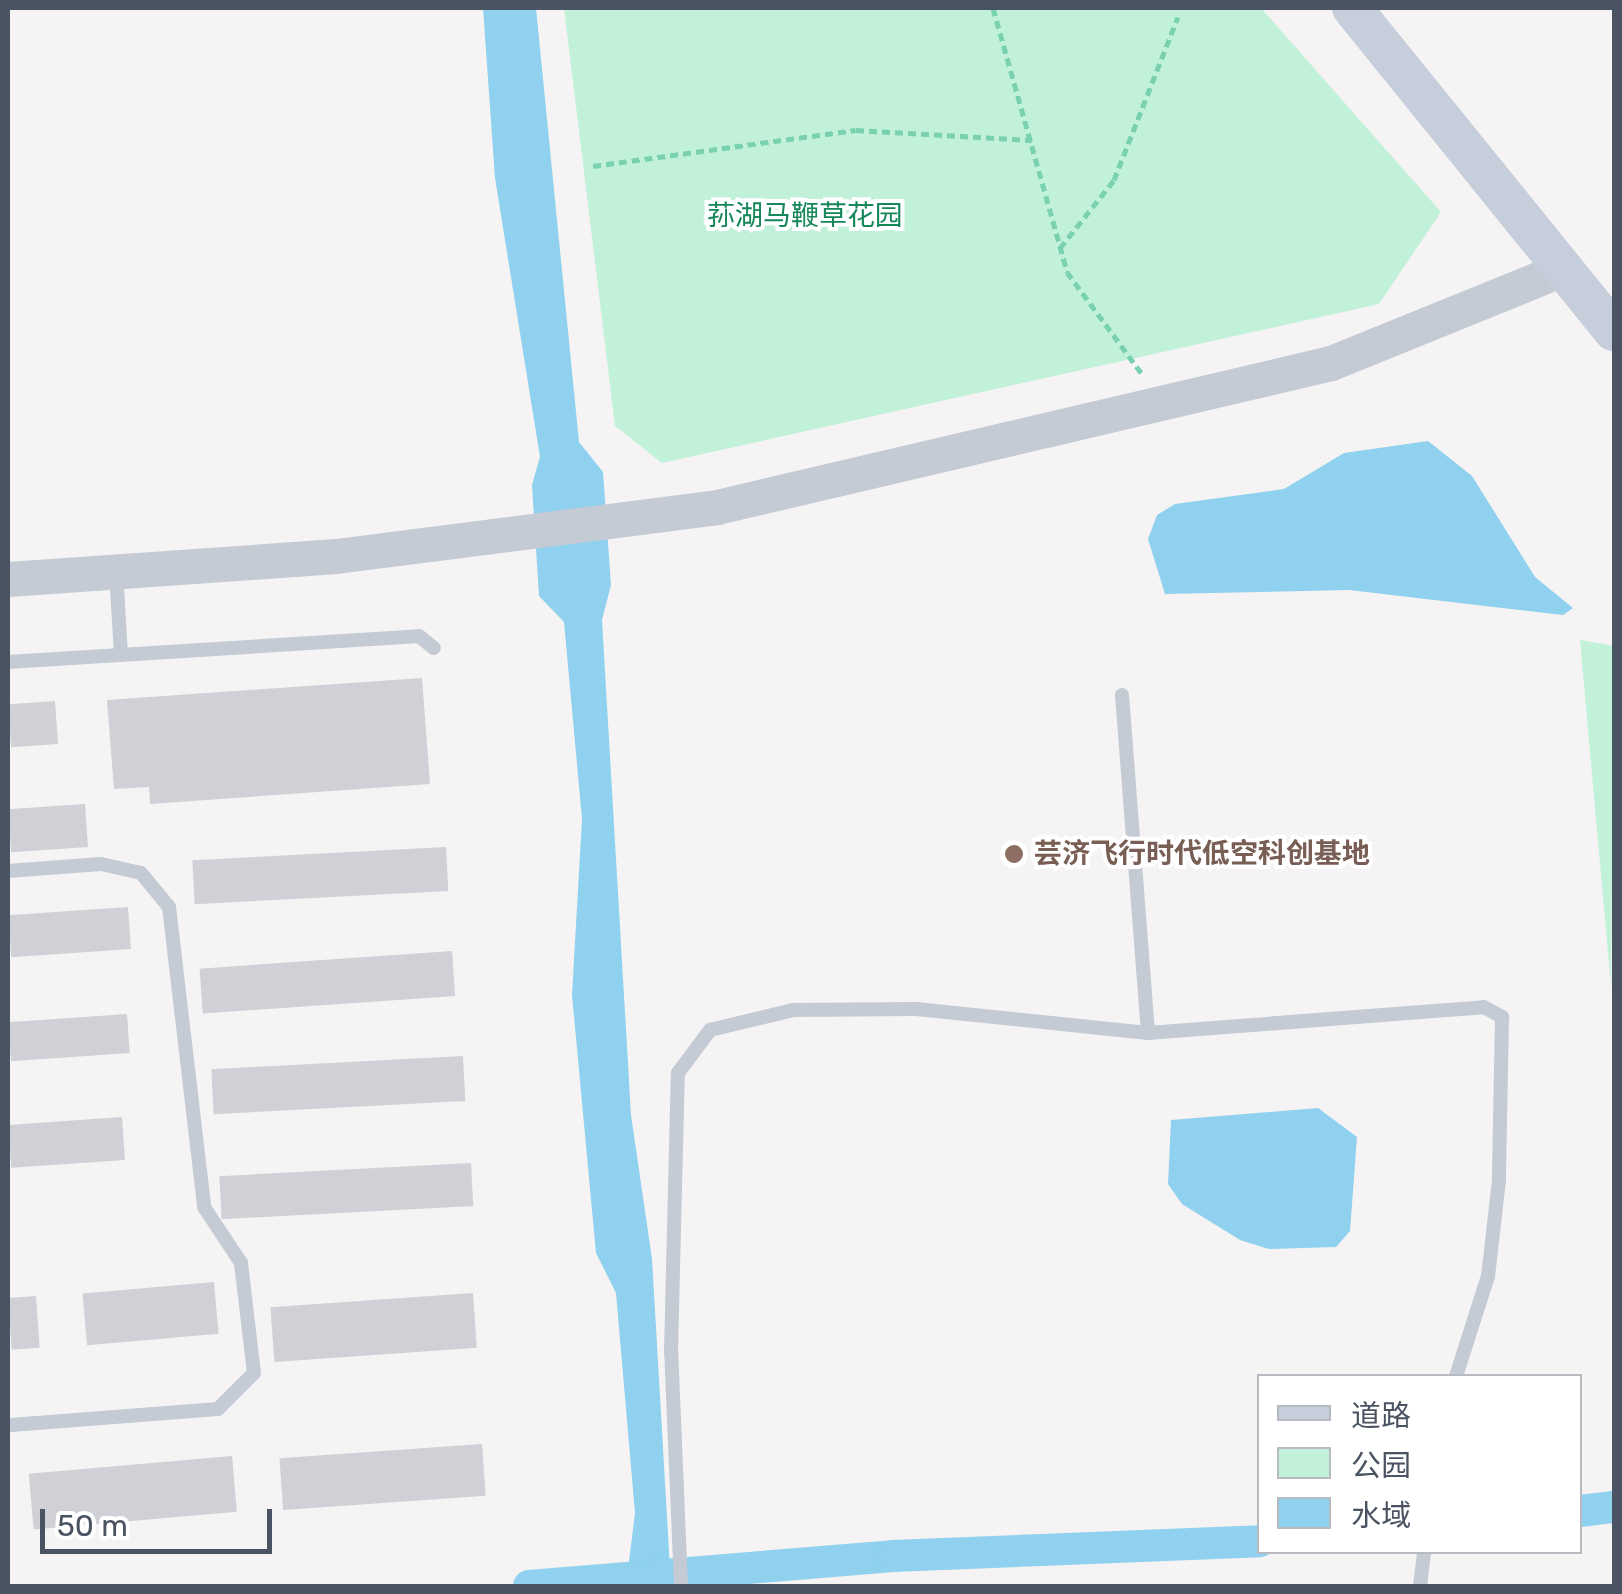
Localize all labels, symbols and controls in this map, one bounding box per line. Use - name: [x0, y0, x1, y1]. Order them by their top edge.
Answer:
- park label: 荪湖马鞭草花园: [707, 199, 903, 233]
- place label: 芸济飞行时代低空科创基地: [1034, 837, 1370, 871]
- marker: 芸济飞行时代低空科创基地: [1003, 843, 1025, 865]
- legend: [1257, 1374, 1582, 1554]
- text: 道路: [1351, 1398, 1411, 1434]
- text: 公园: [1351, 1448, 1411, 1484]
- scale bar: [45, 1489, 278, 1551]
- text: 水域: [1351, 1498, 1411, 1534]
- text: 50 m: [57, 1508, 128, 1544]

